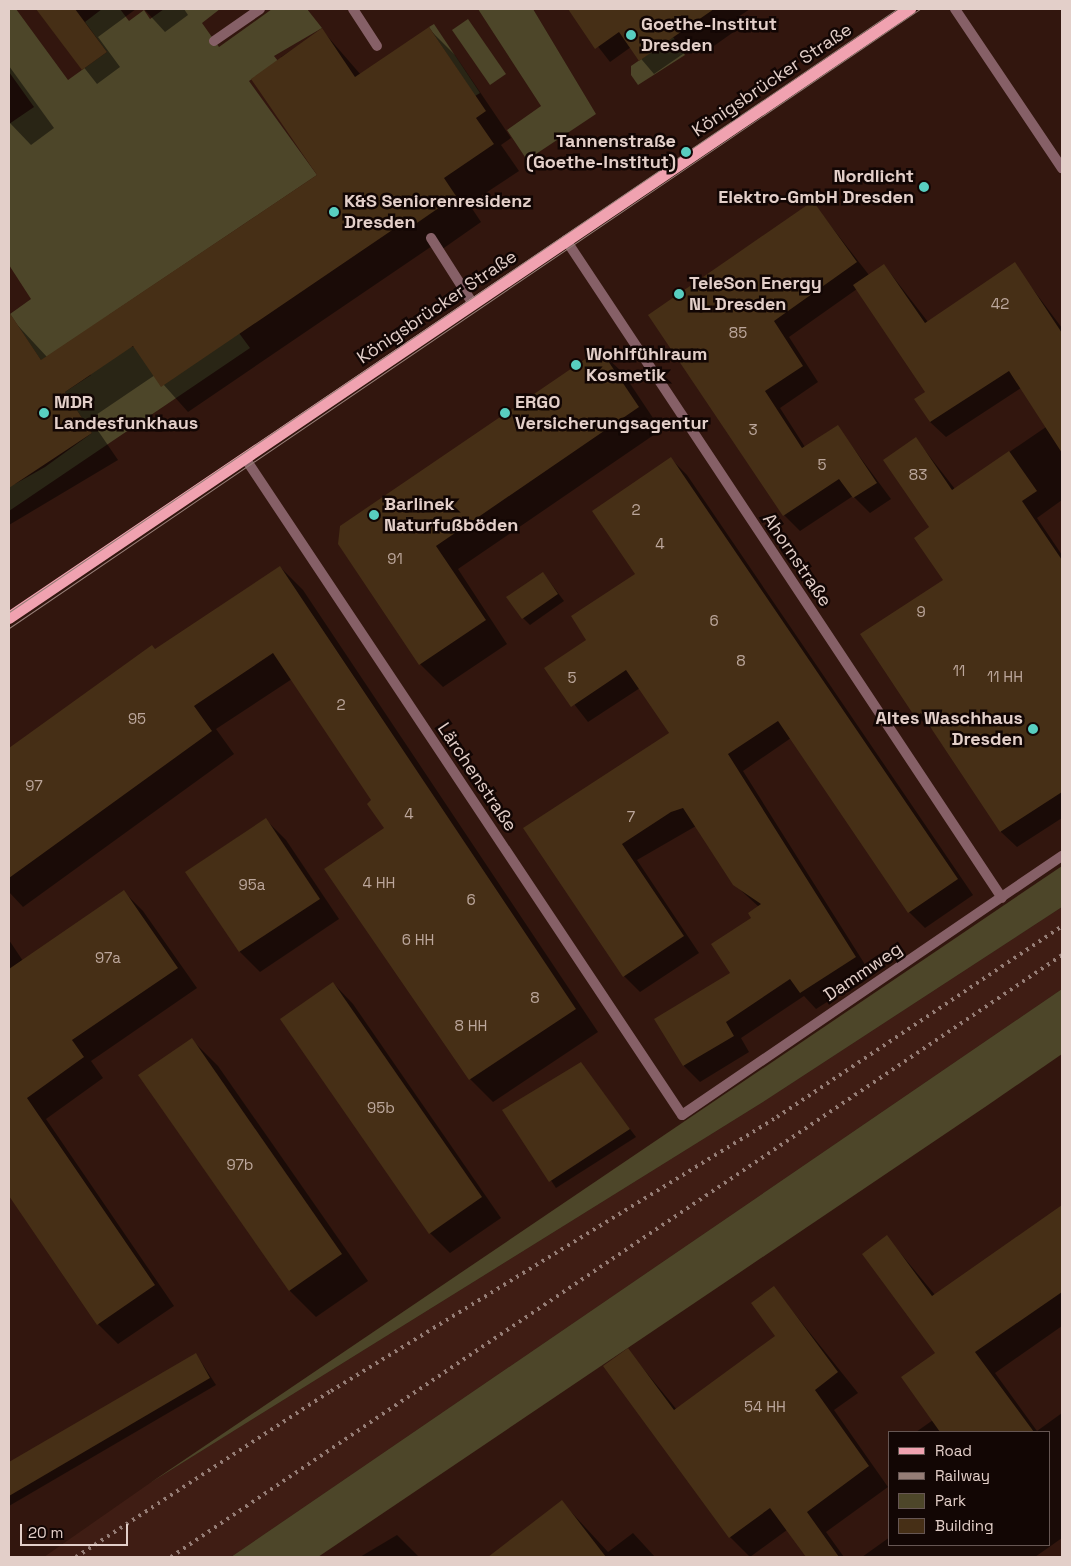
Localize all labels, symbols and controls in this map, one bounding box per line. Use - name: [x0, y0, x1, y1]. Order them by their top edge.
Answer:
- place label: Goethe-Institut Dresden: [641, 14, 777, 56]
- street label: Königsbrücker Straße: [688, 19, 856, 141]
- marker: Goethe-Institut Dresden: [625, 29, 637, 41]
- place label: Tannenstraße (Goethe-Institut): [526, 131, 676, 173]
- marker: Tannenstraße (Goethe-Institut): [680, 146, 692, 158]
- place label: Nordlicht Elektro-GmbH Dresden: [718, 166, 914, 208]
- marker: Nordlicht Elektro-GmbH Dresden: [918, 181, 930, 193]
- place label: K&S Seniorenresidenz Dresden: [344, 191, 532, 233]
- marker: K&S Seniorenresidenz Dresden: [328, 206, 340, 218]
- street label: Königsbrücker Straße: [353, 246, 521, 368]
- place label: TeleSon Energy NL Dresden: [689, 273, 822, 316]
- marker: TeleSon Energy NL Dresden: [673, 288, 685, 300]
- house number: 42: [991, 295, 1009, 313]
- house number: 85: [729, 324, 747, 342]
- place label: Wohlfühlraum Kosmetik: [586, 344, 707, 386]
- marker: Wohlfühlraum Kosmetik: [570, 359, 582, 371]
- place label: MDR Landesfunkhaus: [54, 392, 198, 434]
- place label: ERGO Versicherungsagentur: [515, 392, 709, 434]
- marker: MDR Landesfunkhaus: [38, 407, 50, 419]
- marker: ERGO Versicherungsagentur: [499, 407, 511, 419]
- house number: 3: [748, 421, 758, 439]
- house number: 5: [818, 456, 826, 474]
- house number: 83: [909, 466, 927, 484]
- place label: Barlinek Naturfußböden: [384, 494, 518, 536]
- house number: 2: [631, 501, 641, 519]
- marker: Barlinek Naturfußböden: [368, 509, 380, 521]
- street label: Ahornstraße: [758, 509, 836, 611]
- house number: 4: [655, 535, 665, 553]
- house number: 91: [387, 550, 403, 568]
- house number: 9: [916, 603, 926, 621]
- house number: 6: [709, 612, 719, 630]
- house number: 8: [736, 652, 746, 670]
- house number: 11: [953, 662, 965, 680]
- house number: 11 HH: [987, 668, 1023, 686]
- house number: 5: [568, 669, 576, 687]
- house number: 2: [336, 696, 346, 714]
- place label: Altes Waschhaus Dresden: [875, 708, 1023, 751]
- house number: 95: [128, 710, 146, 728]
- street label: Lärchenstraße: [433, 719, 521, 835]
- marker: Altes Waschhaus Dresden: [1027, 723, 1039, 735]
- house number: 97: [25, 777, 43, 795]
- house number: 4: [404, 805, 414, 823]
- house number: 7: [627, 808, 635, 826]
- house number: 4 HH: [363, 874, 395, 892]
- house number: 95a: [239, 876, 265, 894]
- house number: 6: [466, 891, 476, 909]
- house number: 6 HH: [402, 931, 434, 949]
- street label: Dammweg: [820, 938, 906, 1006]
- house number: 97a: [95, 949, 121, 967]
- house number: 8: [530, 989, 540, 1007]
- house number: 8 HH: [455, 1017, 487, 1035]
- house number: 95b: [367, 1099, 395, 1117]
- house number: 97b: [226, 1156, 254, 1174]
- house number: 54 HH: [744, 1398, 786, 1416]
- legend: [888, 1431, 1051, 1546]
- text: Road: [935, 1441, 972, 1460]
- text: Railway: [935, 1466, 990, 1485]
- text: Park: [935, 1491, 966, 1510]
- scale bar: [22, 1514, 130, 1546]
- text: Building: [935, 1516, 994, 1535]
- text: 20 m: [28, 1523, 63, 1542]

